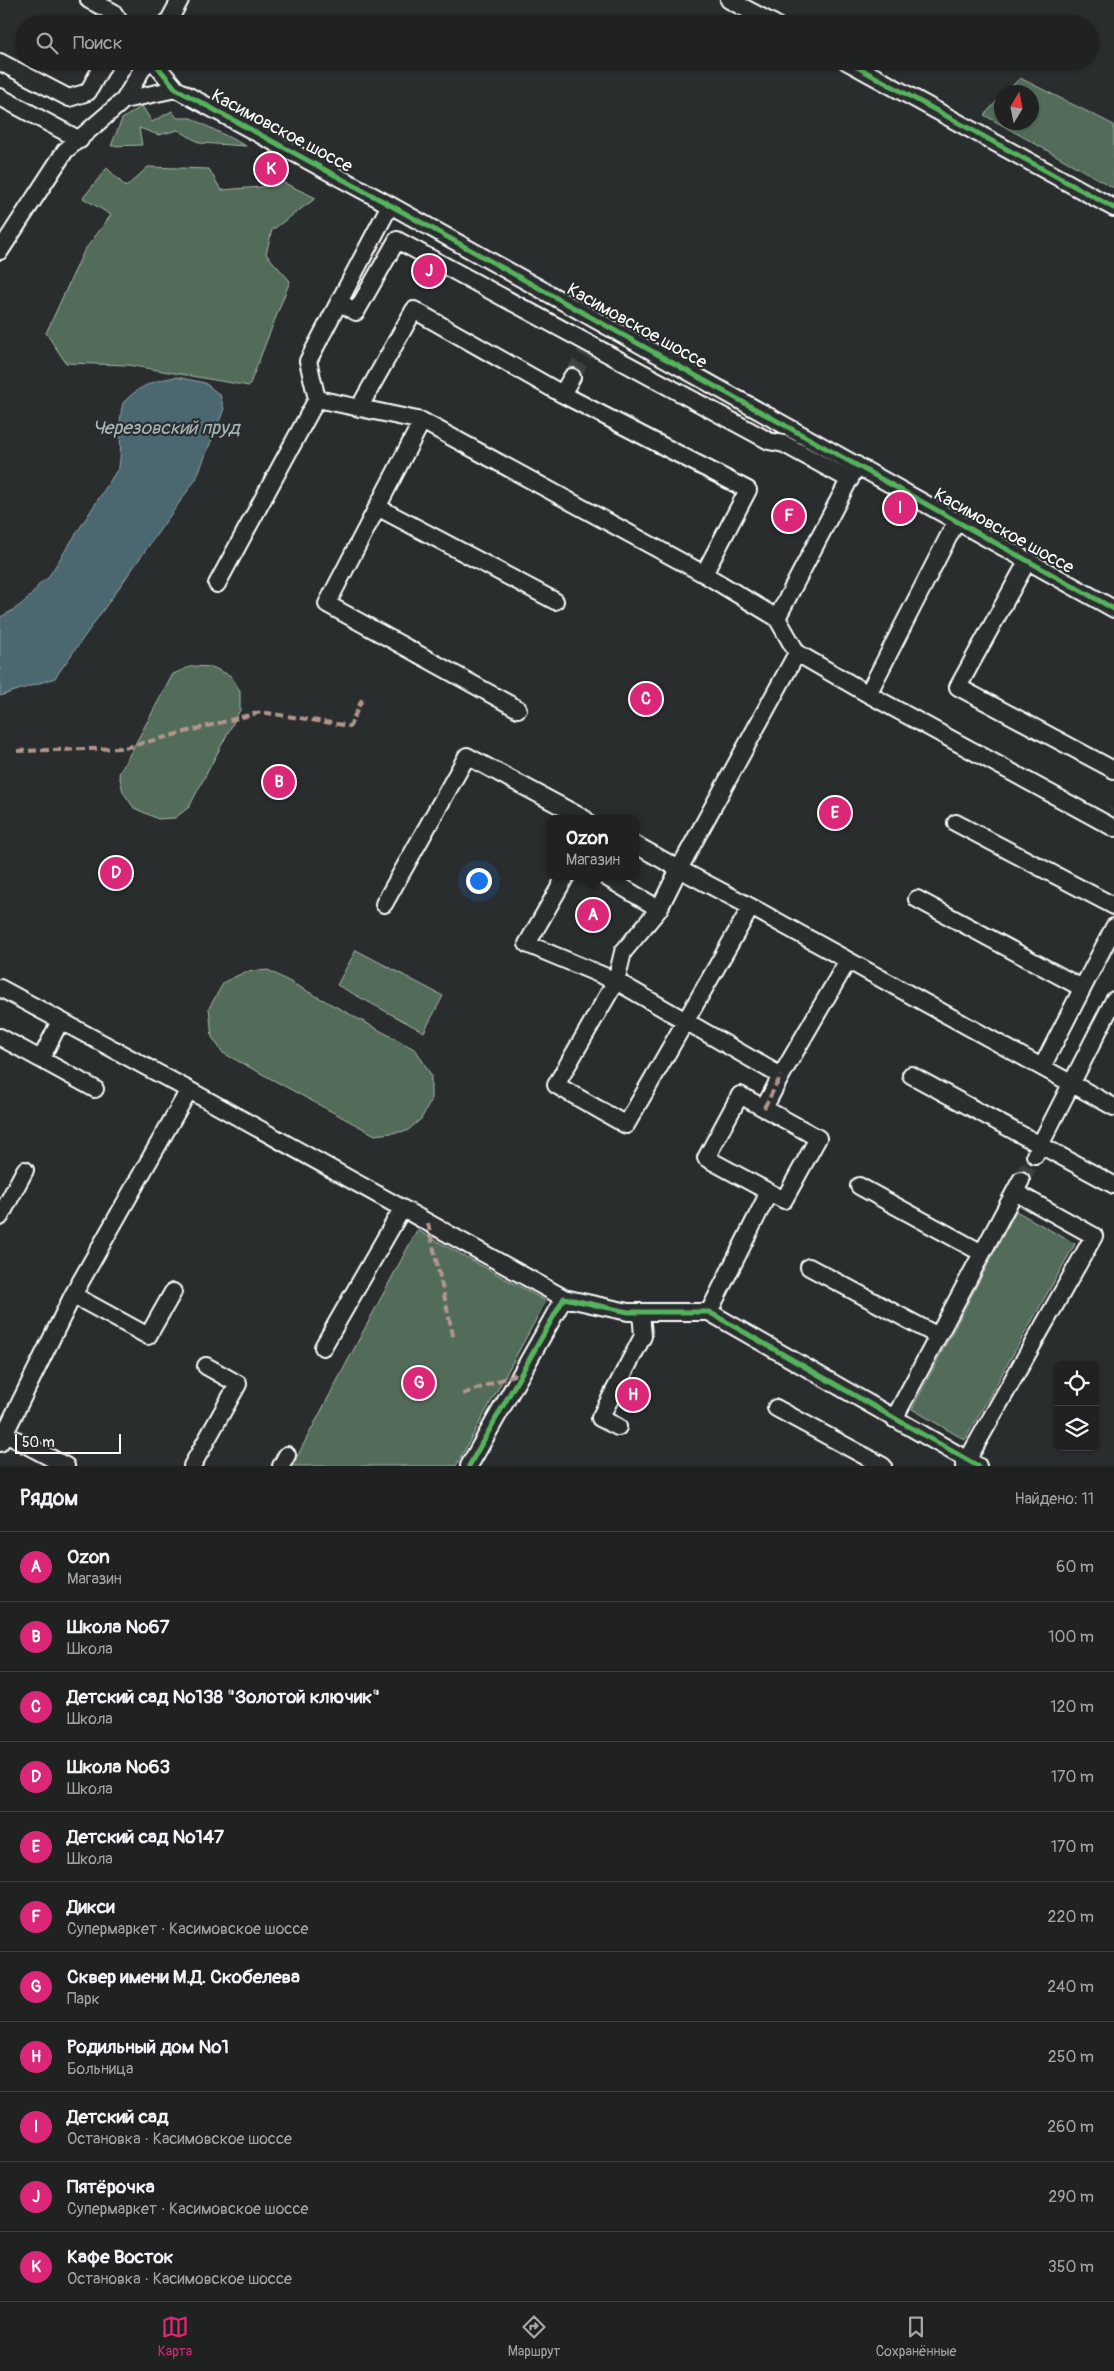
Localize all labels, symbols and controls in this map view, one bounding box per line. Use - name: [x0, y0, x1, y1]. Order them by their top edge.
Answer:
- search box: [15, 15, 1099, 70]
- icon: search: [33, 29, 61, 57]
- text: Поиск: [73, 31, 123, 55]
- street label: Касимовское шоссе: [207, 84, 357, 178]
- north arrow: [994, 85, 1039, 130]
- pin: K: [255, 150, 287, 188]
- pin: J: [413, 252, 445, 290]
- street label: Касимовское шоссе: [563, 278, 711, 374]
- water label: Черезовский пруд: [92, 416, 241, 440]
- street label: Касимовское шоссе: [930, 483, 1078, 579]
- pin: I: [884, 489, 916, 527]
- pin: F: [773, 497, 805, 535]
- pin: C: [630, 680, 662, 718]
- pin: B: [263, 763, 295, 801]
- pin: E: [819, 794, 851, 832]
- popup: [547, 815, 639, 880]
- text: Ozon: [566, 826, 608, 850]
- text: Магазин: [566, 850, 620, 870]
- pin: D: [100, 854, 132, 892]
- your location: [466, 868, 492, 894]
- pin: A: [577, 896, 609, 934]
- map controls: [1054, 1361, 1099, 1451]
- button: locate: [1054, 1361, 1099, 1406]
- pin: G: [403, 1364, 435, 1402]
- pin: H: [617, 1376, 649, 1414]
- button: layers: [1054, 1406, 1099, 1451]
- scale bar: [15, 1431, 121, 1454]
- text: 50 m: [22, 1434, 55, 1451]
- text: Рядом: [20, 1485, 78, 1512]
- text: Найдено: 11: [1014, 1489, 1094, 1509]
- text: Ozon: [67, 1545, 110, 1569]
- text: A: [31, 1557, 41, 1577]
- text: 60 m: [1056, 1557, 1094, 1577]
- text: Магазин: [67, 1569, 122, 1589]
- text: Школа №67: [67, 1615, 169, 1639]
- text: B: [31, 1627, 41, 1647]
- text: 100 m: [1048, 1627, 1094, 1647]
- text: Школа: [67, 1639, 113, 1659]
- text: Детский сад №138 "Золотой ключик": [67, 1685, 380, 1709]
- text: C: [31, 1697, 41, 1717]
- text: 120 m: [1050, 1697, 1094, 1717]
- text: Школа: [67, 1709, 113, 1729]
- text: Школа №63: [67, 1755, 170, 1779]
- text: D: [31, 1767, 41, 1787]
- text: 170 m: [1051, 1767, 1094, 1787]
- text: Школа: [67, 1779, 113, 1799]
- text: Детский сад №147: [67, 1825, 224, 1849]
- text: E: [32, 1837, 40, 1857]
- text: 170 m: [1051, 1837, 1094, 1857]
- text: Школа: [67, 1849, 113, 1869]
- text: Дикси: [67, 1895, 115, 1919]
- text: F: [31, 1907, 41, 1927]
- text: 220 m: [1048, 1907, 1094, 1927]
- text: Супермаркет · Касимовское шоссе: [67, 1919, 308, 1939]
- text: Сквер имени М.Д. Скобелева: [67, 1965, 300, 1989]
- text: G: [31, 1977, 41, 1997]
- text: 240 m: [1047, 1977, 1094, 1997]
- text: Парк: [67, 1989, 100, 2009]
- text: Родильный дом №1: [67, 2035, 229, 2059]
- text: H: [31, 2047, 41, 2067]
- text: 250 m: [1048, 2047, 1094, 2067]
- text: Больница: [67, 2059, 134, 2079]
- text: Детский сад: [67, 2105, 168, 2129]
- text: I: [34, 2117, 38, 2137]
- text: 260 m: [1047, 2117, 1094, 2137]
- text: Остановка · Касимовское шоссе: [67, 2129, 292, 2149]
- text: Пятёрочка: [67, 2175, 155, 2199]
- text: J: [32, 2187, 40, 2207]
- text: 290 m: [1048, 2187, 1094, 2207]
- text: Супермаркет · Касимовское шоссе: [67, 2199, 308, 2219]
- text: Кафе Восток: [67, 2245, 173, 2269]
- text: K: [31, 2257, 41, 2277]
- text: 350 m: [1048, 2257, 1094, 2277]
- text: Остановка · Касимовское шоссе: [67, 2269, 292, 2289]
- tab: Карта: [158, 2313, 192, 2360]
- tab: Маршрут: [508, 2313, 560, 2360]
- tab: Сохранённые: [876, 2313, 956, 2360]

